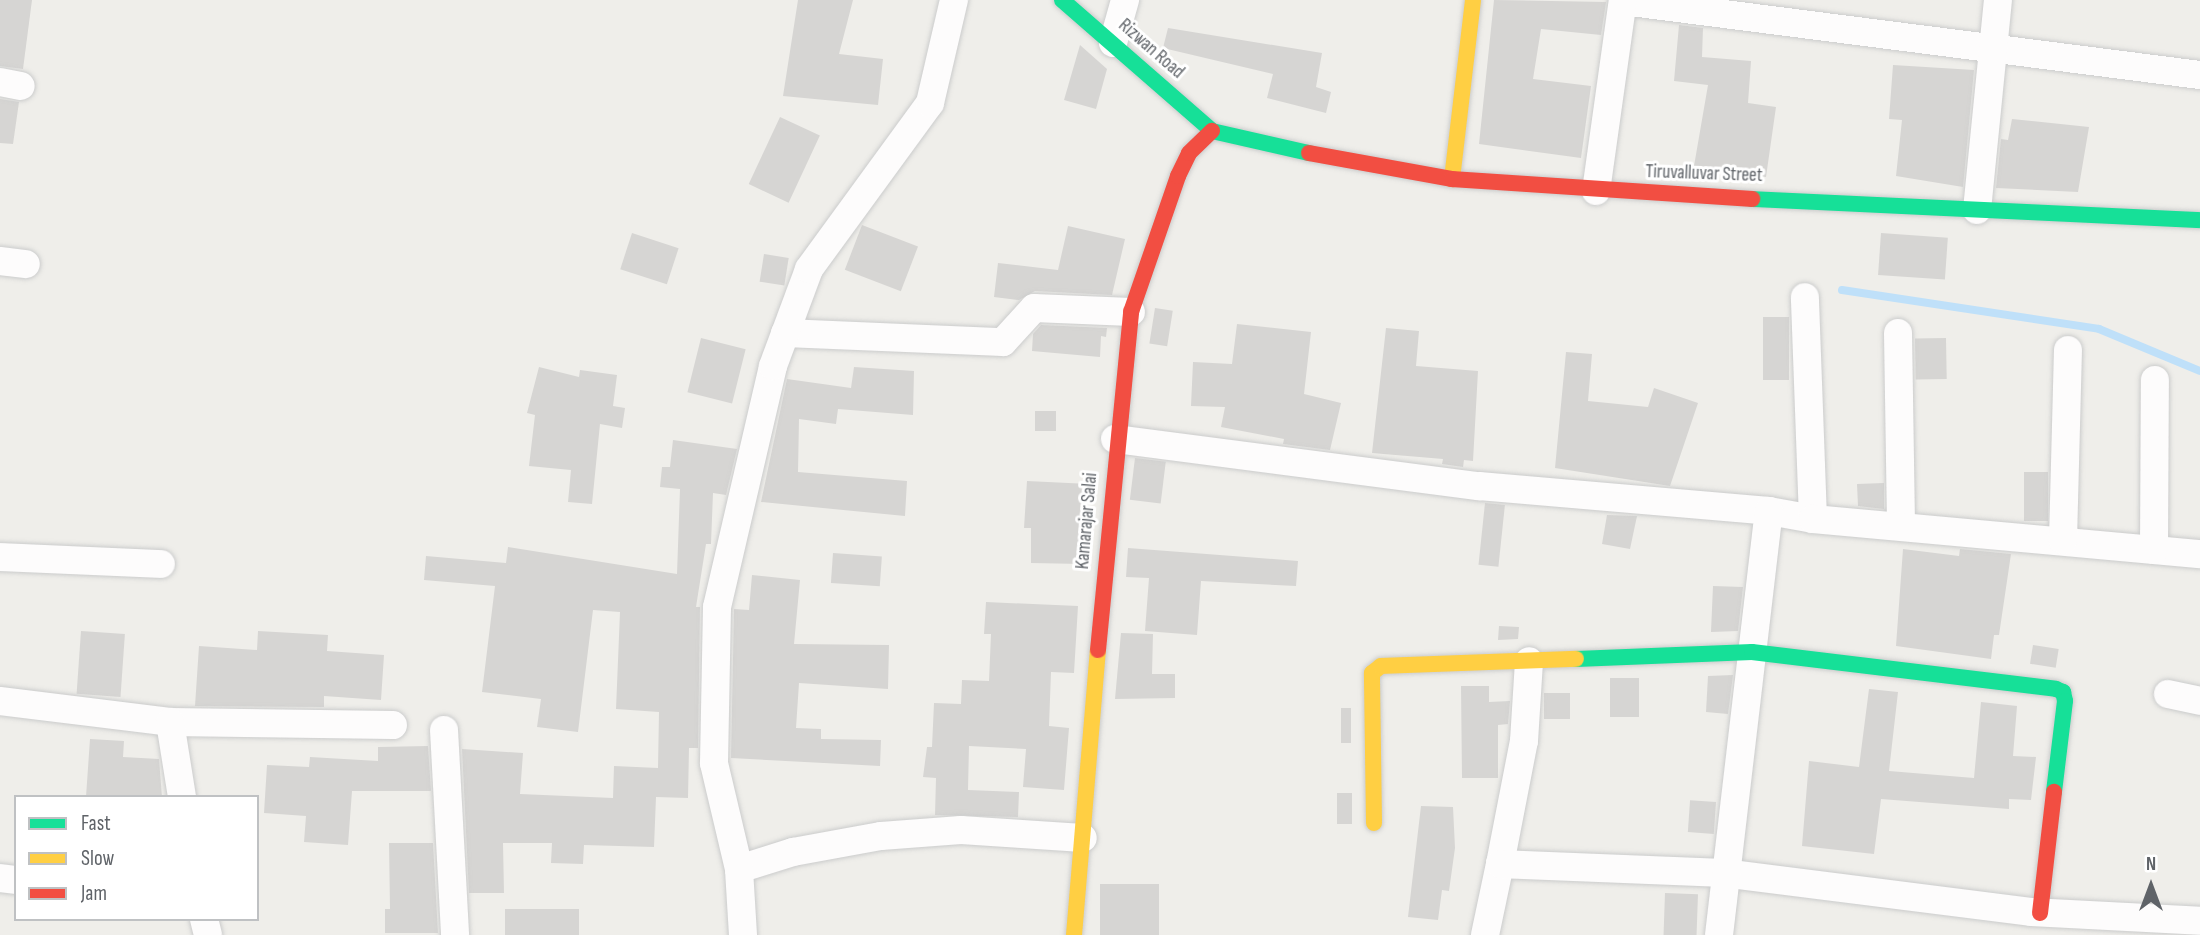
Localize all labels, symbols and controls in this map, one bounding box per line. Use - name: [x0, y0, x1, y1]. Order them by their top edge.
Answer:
- street label: Rizwan Road: [1113, 14, 1189, 84]
- street label: Tiruvalluvar Street: [1645, 161, 1763, 187]
- street label: Kamarajar Salai: [1071, 472, 1103, 570]
- legend: [14, 795, 259, 921]
- text: Fast: [81, 811, 111, 836]
- text: Slow: [81, 846, 114, 871]
- north arrow: [2116, 851, 2186, 921]
- text: N: [2146, 853, 2156, 876]
- text: Jam: [81, 881, 107, 906]

